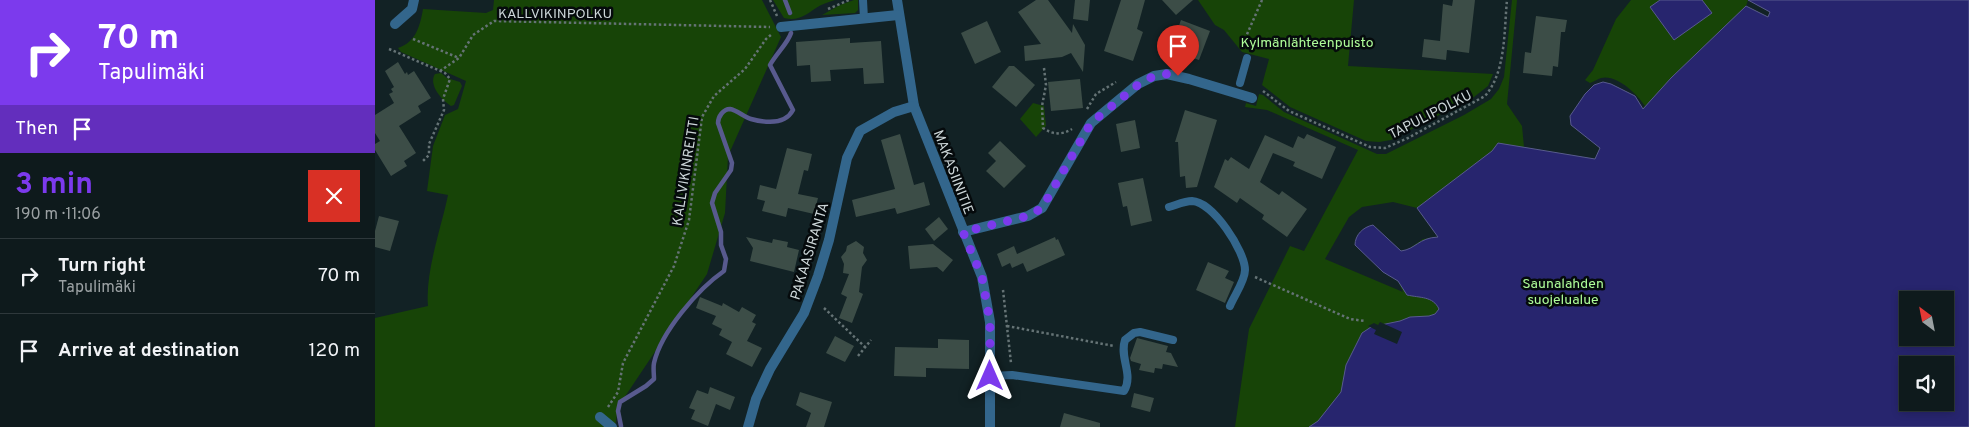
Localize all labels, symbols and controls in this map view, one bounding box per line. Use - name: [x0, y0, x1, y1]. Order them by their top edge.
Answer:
- street label: KALLVIKINPOLKU: [498, 6, 612, 23]
- text: 70 m: [98, 17, 179, 61]
- icon: right: [15, 20, 80, 85]
- pin: [1157, 25, 1199, 76]
- icon: arrive: [1164, 32, 1192, 60]
- park label: Kylmänlähteenpuisto: [1241, 35, 1374, 52]
- text: Tapulimäki: [98, 60, 205, 87]
- street label: TAPULIPOLKU: [1386, 87, 1475, 144]
- icon: arrive: [68, 115, 96, 143]
- street label: KALLVIKINREITTI: [669, 115, 704, 227]
- text: Then: [15, 117, 58, 141]
- street label: MAKASIINITIE: [929, 128, 976, 217]
- text: 3 min: [15, 167, 93, 204]
- button: close: [308, 170, 360, 222]
- street label: PAKAASIRANTA: [788, 201, 833, 302]
- text: 190 m · 11:06: [15, 205, 101, 225]
- text: Turn right: [58, 254, 146, 278]
- icon: right: [15, 262, 43, 290]
- text: 70 m: [318, 264, 360, 288]
- park label: Saunalahden suojelualue: [1522, 276, 1604, 309]
- text: Tapulimäki: [58, 278, 136, 298]
- north arrow: [1899, 291, 1954, 346]
- map controls: [1899, 291, 1954, 411]
- icon: arrive: [15, 337, 43, 365]
- text: Arrive at destination: [58, 339, 239, 363]
- text: 120 m: [309, 339, 360, 363]
- position arrow: [963, 349, 1015, 401]
- button: sound: [1899, 356, 1954, 411]

